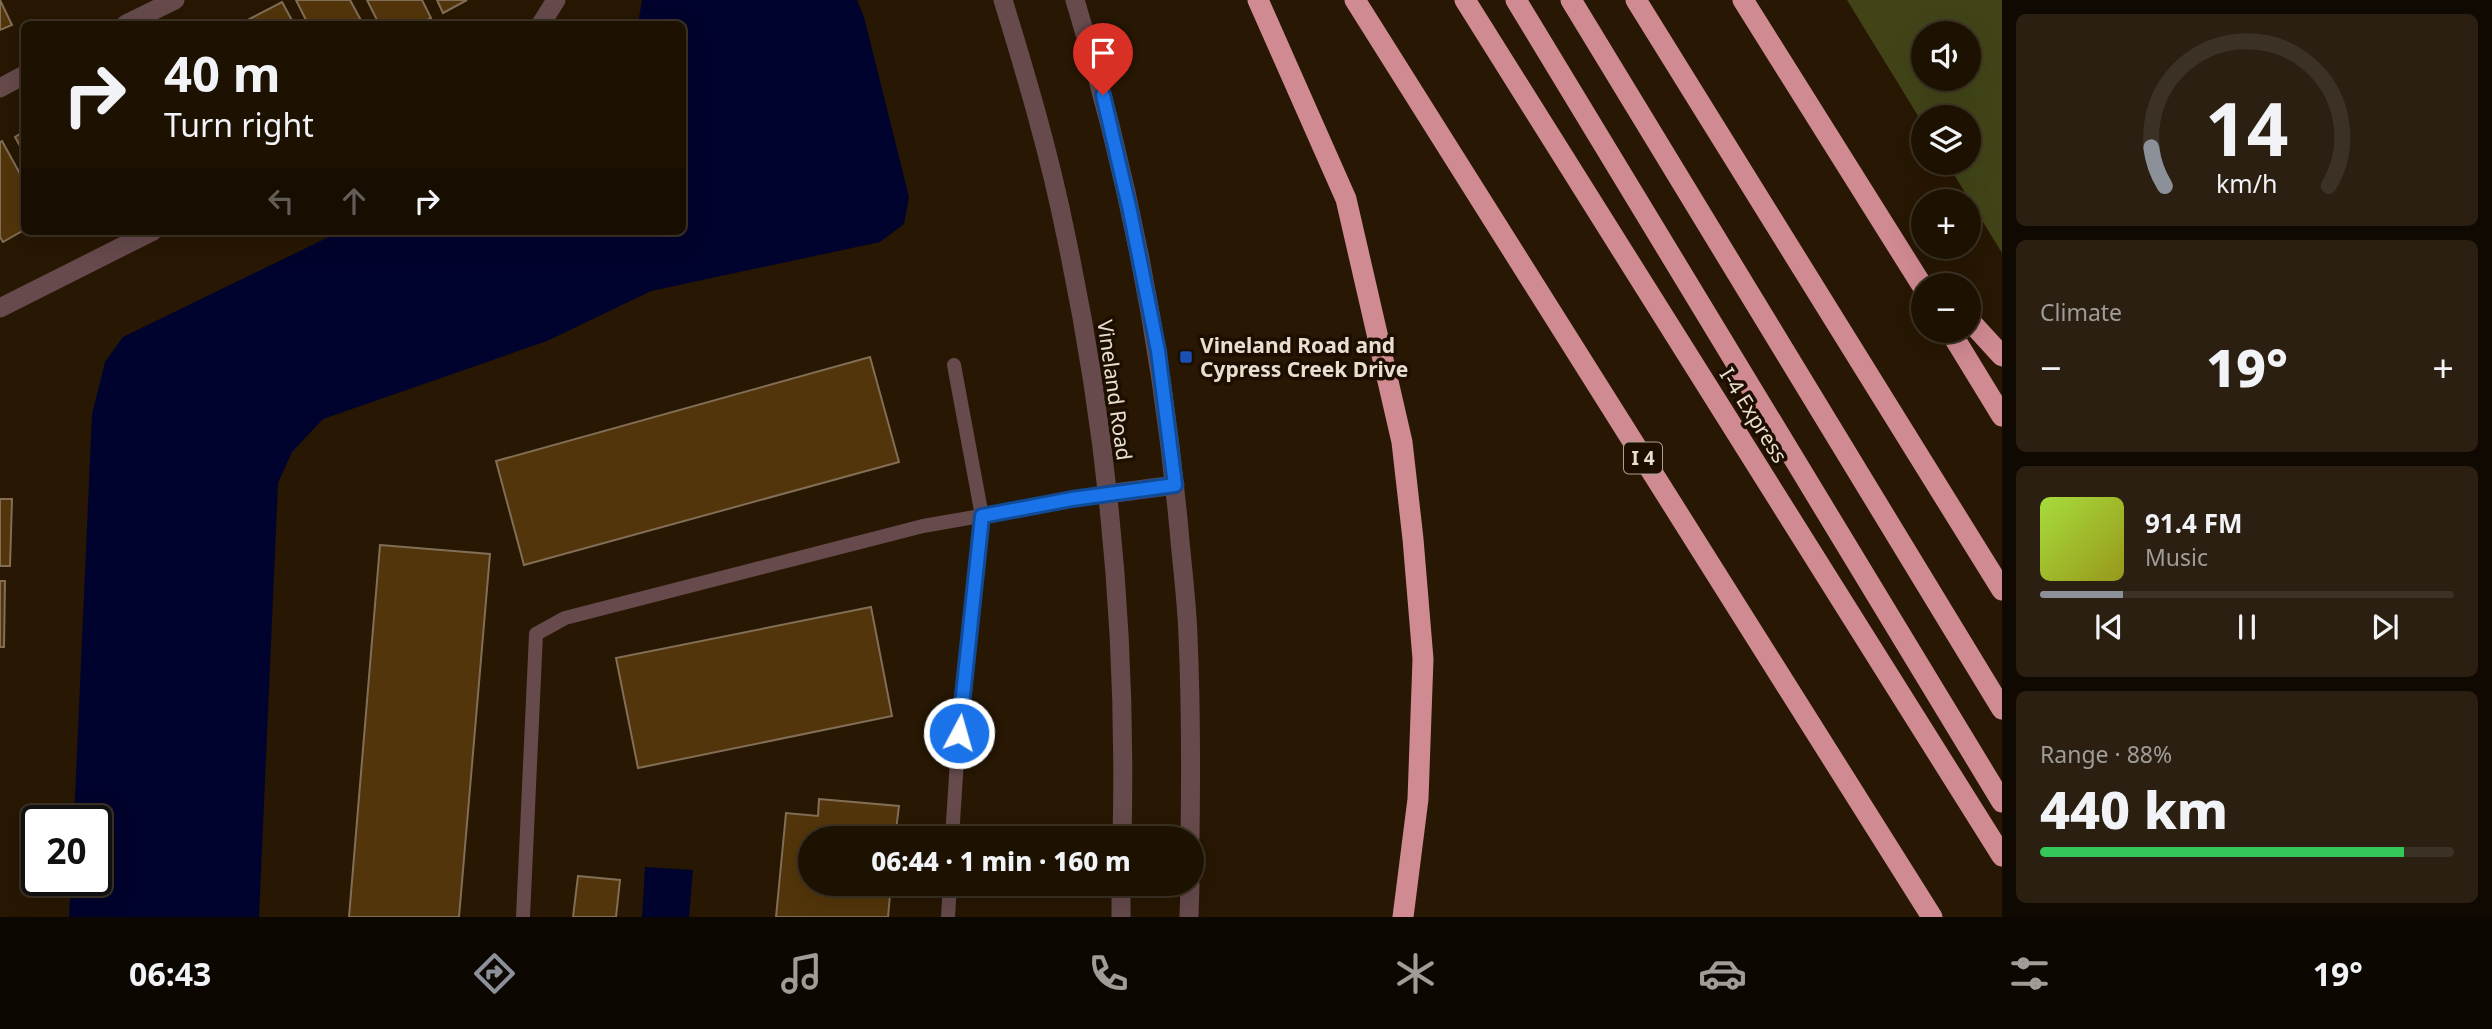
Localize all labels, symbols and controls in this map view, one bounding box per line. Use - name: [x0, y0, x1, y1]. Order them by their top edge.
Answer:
- map controls: [1911, 21, 1981, 343]
- button: sound: [1911, 21, 1981, 91]
- pin: [1073, 23, 1133, 95]
- icon: arrive: [1084, 34, 1122, 72]
- text: 40 m: [164, 40, 281, 106]
- icon: right: [49, 49, 140, 140]
- text: 14: [2205, 78, 2289, 177]
- text: Turn right: [164, 103, 314, 146]
- button: layers: [1911, 105, 1981, 175]
- text: km/h: [2216, 166, 2278, 200]
- icon: left: [262, 182, 300, 220]
- icon: ahead: [335, 182, 373, 220]
- icon: right: [408, 182, 446, 220]
- button: +: [1911, 189, 1981, 259]
- button: −: [1911, 273, 1981, 343]
- text: Climate: [2040, 296, 2122, 328]
- street label: Vineland Road: [1091, 318, 1139, 462]
- place label: Vineland Road and Cypress Creek Drive: [1200, 331, 1408, 383]
- text: 19°: [2206, 331, 2288, 402]
- text: −: [2040, 341, 2062, 393]
- text: +: [2432, 341, 2454, 393]
- marker: Vineland Road and Cypress Creek Drive: [1178, 349, 1194, 365]
- street label: I-4 Express: [1714, 362, 1794, 468]
- road number: I 4: [1624, 442, 1662, 474]
- text: 91.4 FM: [2145, 505, 2242, 541]
- text: Music: [2145, 541, 2208, 573]
- icon: previous: [2090, 608, 2128, 646]
- icon: pause: [2228, 608, 2266, 646]
- icon: next: [2366, 608, 2404, 646]
- position arrow: [922, 696, 996, 770]
- text: Range · 88%: [2040, 738, 2172, 770]
- text: 440 km: [2040, 773, 2228, 844]
- speed limit sign: 20: [21, 805, 112, 896]
- text: 06:44 · 1 min · 160 m: [871, 843, 1131, 879]
- icon: directions: [470, 949, 519, 998]
- icon: music: [777, 949, 826, 998]
- icon: phone: [1084, 949, 1133, 998]
- icon: climate: [1391, 949, 1440, 998]
- icon: car: [1698, 949, 1747, 998]
- icon: filters: [2005, 949, 2054, 998]
- text: 06:43: [129, 952, 211, 995]
- text: 19°: [2313, 952, 2363, 995]

